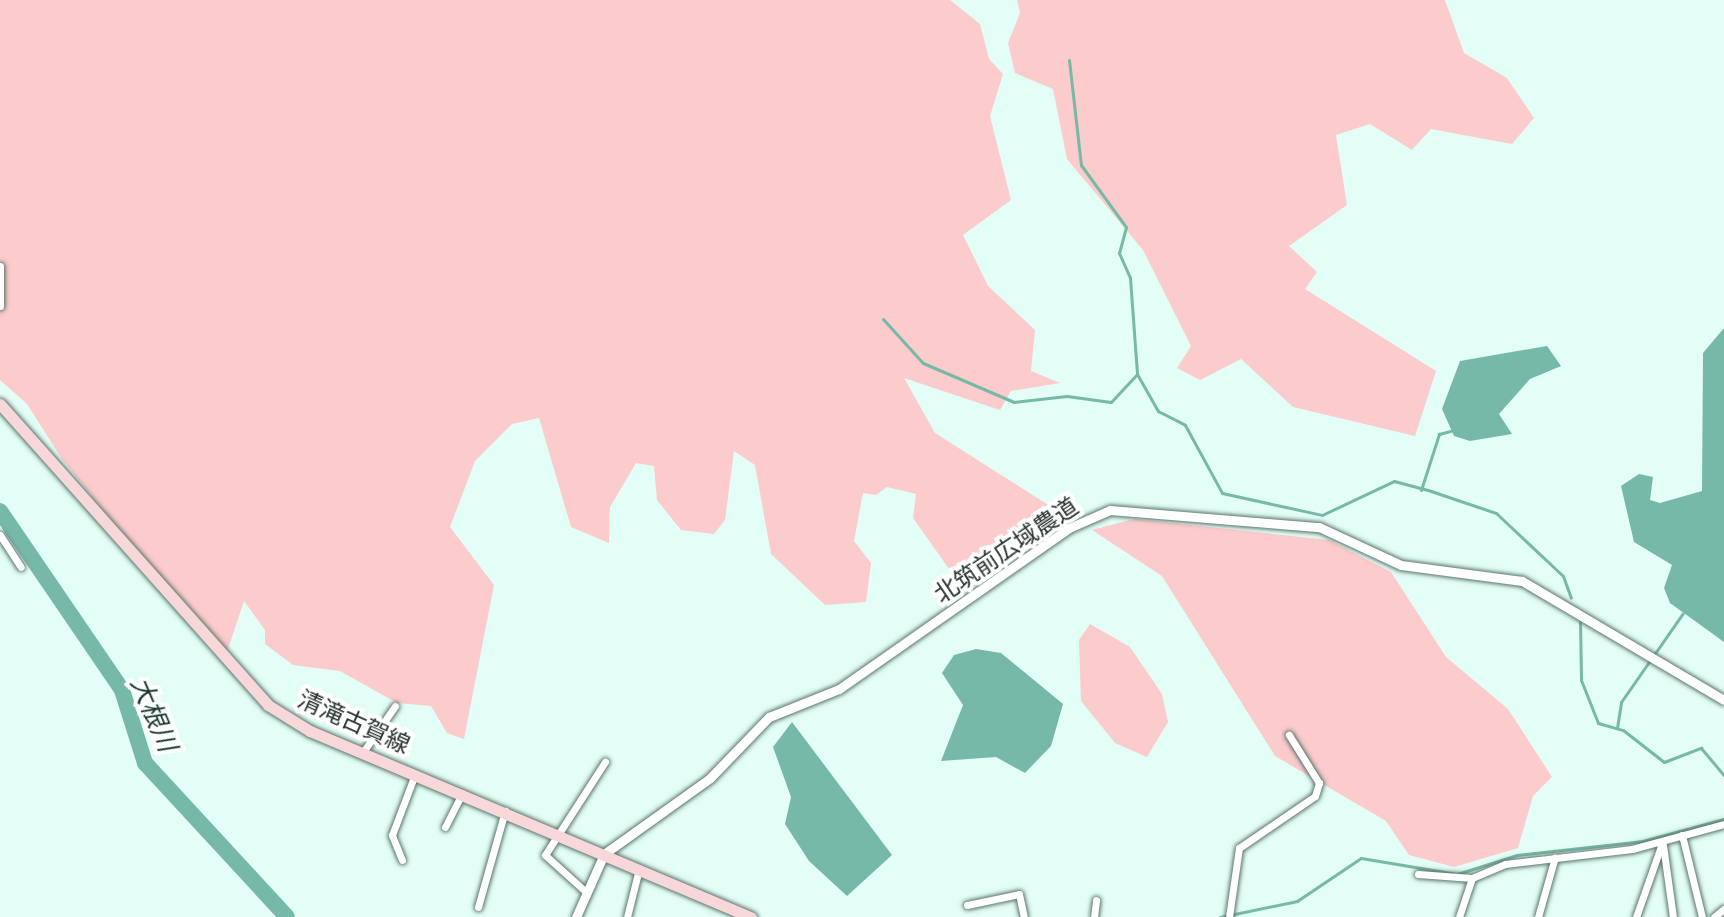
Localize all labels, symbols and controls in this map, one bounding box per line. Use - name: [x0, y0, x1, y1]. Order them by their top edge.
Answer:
- street label: 北筑前広域農道: [928, 491, 1084, 609]
- water label: 大根川: [124, 672, 184, 756]
- street label: 清滝古賀線: [293, 684, 415, 760]

